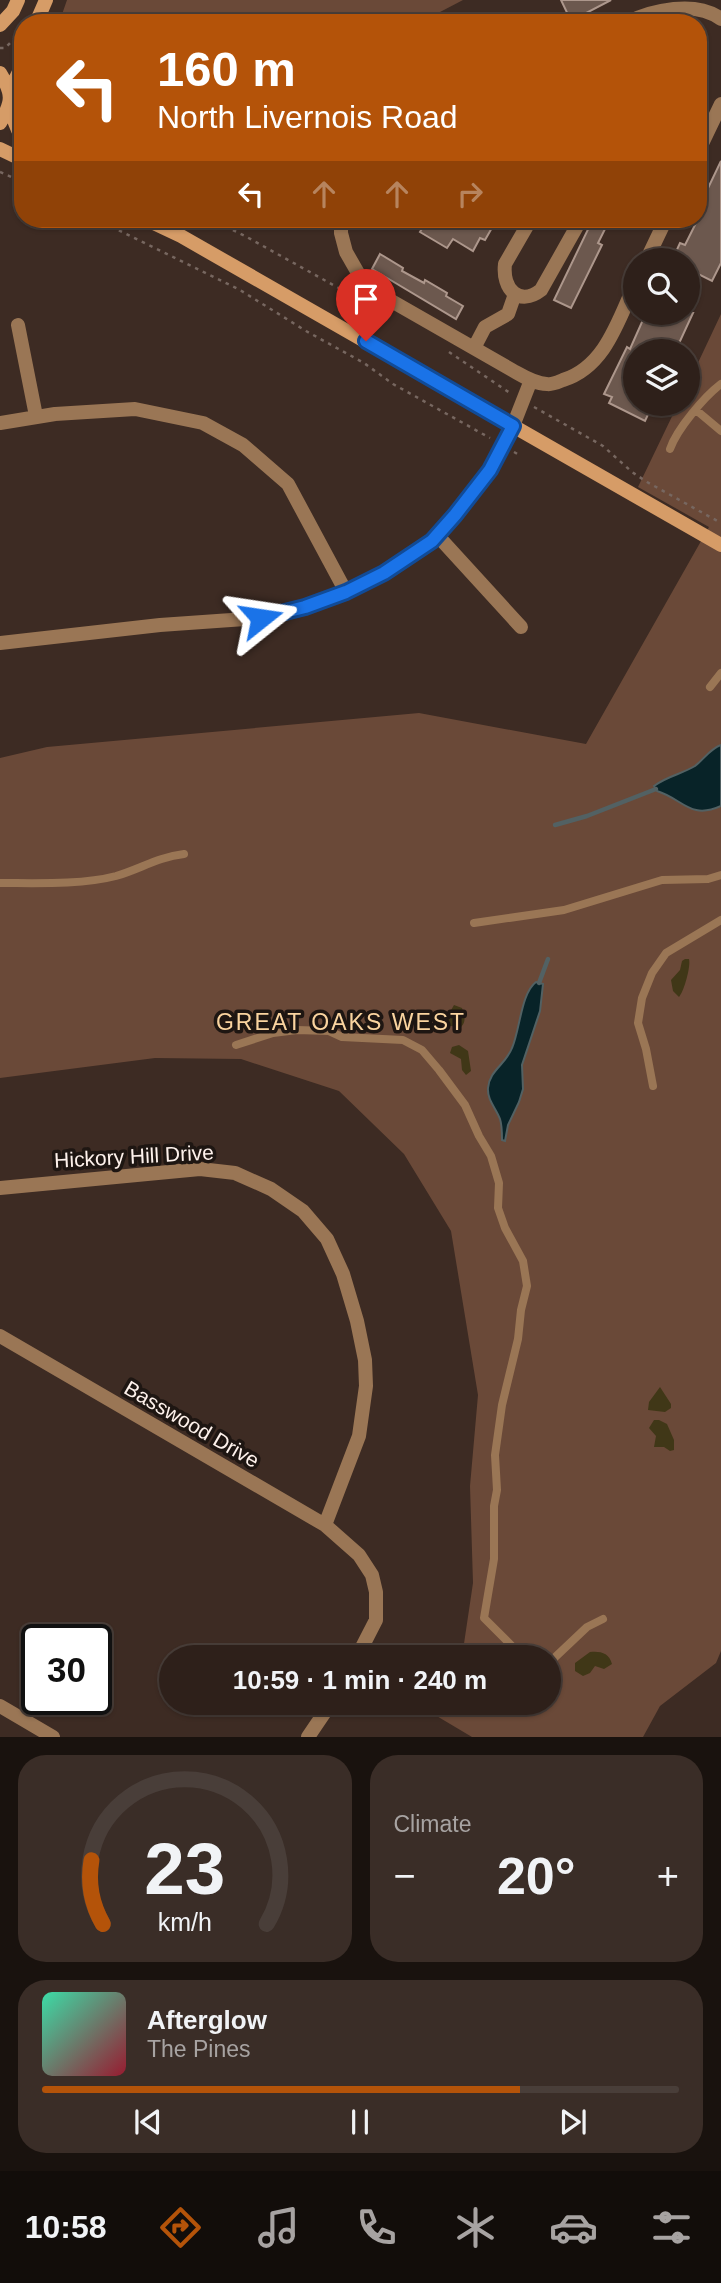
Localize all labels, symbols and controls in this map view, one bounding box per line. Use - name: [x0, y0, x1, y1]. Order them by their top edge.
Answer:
- icon: left: [42, 42, 133, 133]
- text: 160 m: [157, 42, 296, 96]
- text: North Livernois Road: [157, 99, 458, 135]
- icon: left: [232, 175, 270, 213]
- icon: ahead: [305, 175, 343, 213]
- icon: ahead: [378, 175, 416, 213]
- icon: right: [451, 175, 489, 213]
- map controls: [623, 248, 700, 416]
- button: search: [623, 248, 700, 325]
- pin: [336, 269, 396, 341]
- icon: arrive: [347, 280, 385, 318]
- button: layers: [623, 339, 700, 416]
- position arrow: [224, 581, 298, 655]
- district label: GREAT OAKS WEST: [216, 1009, 466, 1035]
- street label: Hickory Hill Drive: [54, 1140, 214, 1172]
- street label: Basswood Drive: [121, 1376, 263, 1472]
- speed limit sign: 30: [21, 1624, 112, 1715]
- text: 10:59 · 1 min · 240 m: [233, 1665, 487, 1695]
- text: Climate: [394, 1811, 471, 1837]
- text: 23: [144, 1829, 225, 1910]
- text: 20°: [497, 1847, 576, 1905]
- text: −: [394, 1855, 416, 1897]
- text: +: [657, 1855, 679, 1897]
- text: km/h: [158, 1908, 212, 1936]
- text: Afterglow: [147, 2005, 267, 2035]
- text: The Pines: [147, 2036, 251, 2062]
- icon: previous: [129, 2103, 167, 2141]
- icon: pause: [341, 2103, 379, 2141]
- icon: next: [554, 2103, 592, 2141]
- icon: directions: [156, 2203, 205, 2252]
- icon: music: [254, 2203, 303, 2252]
- icon: phone: [352, 2203, 401, 2252]
- icon: climate: [451, 2203, 500, 2252]
- icon: car: [549, 2203, 598, 2252]
- icon: filters: [647, 2203, 696, 2252]
- text: 10:58: [25, 2209, 106, 2245]

